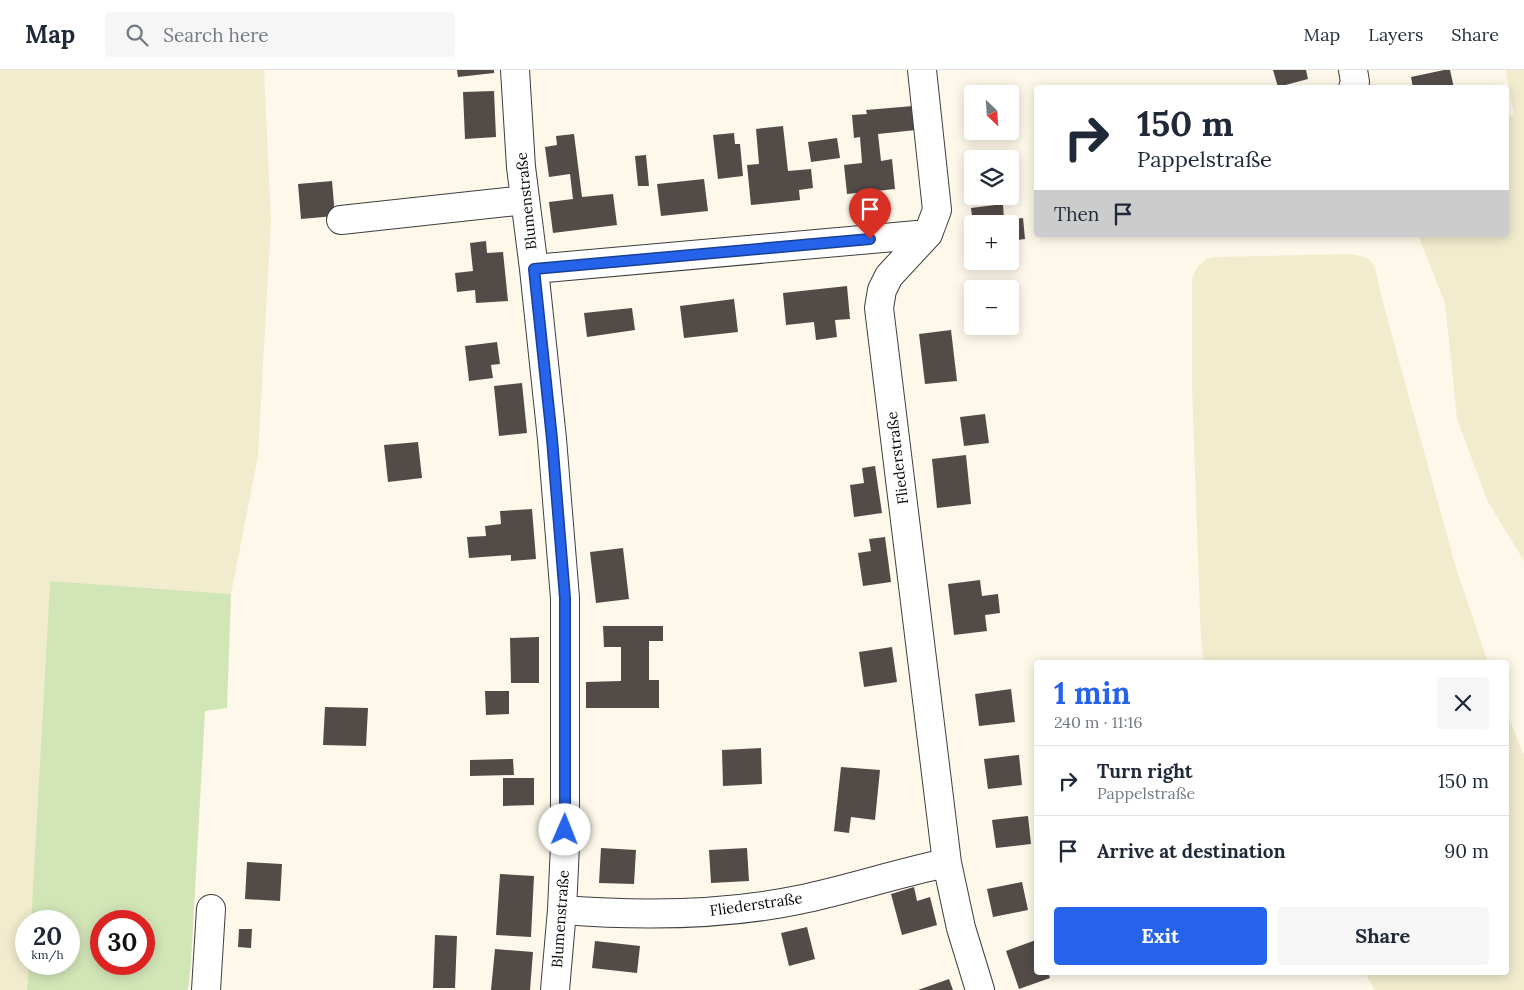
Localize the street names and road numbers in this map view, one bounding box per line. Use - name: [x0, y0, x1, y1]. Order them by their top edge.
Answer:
- street label: Blumenstraße: [511, 151, 541, 251]
- street label: Fliederstraße: [882, 410, 912, 506]
- street label: Blumenstraße: [547, 869, 573, 969]
- street label: Fliederstraße: [708, 888, 804, 920]

